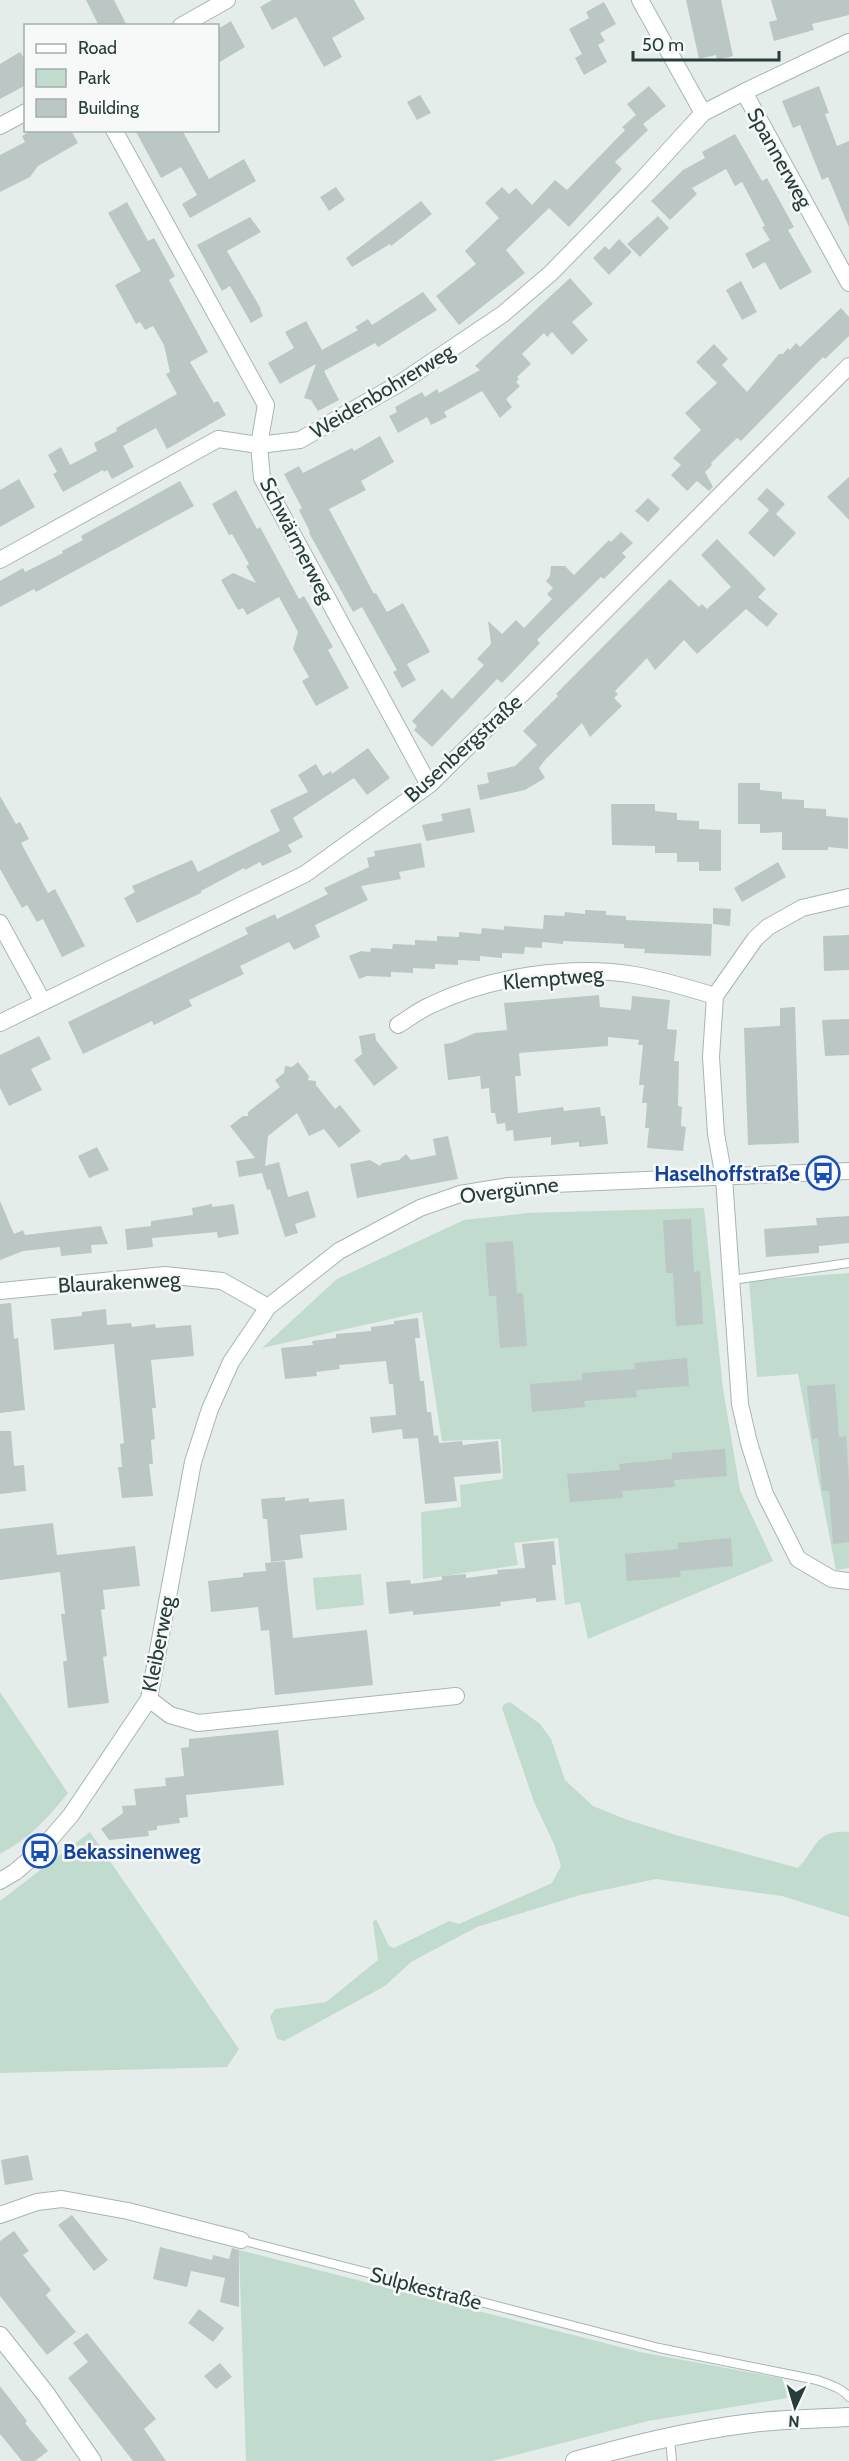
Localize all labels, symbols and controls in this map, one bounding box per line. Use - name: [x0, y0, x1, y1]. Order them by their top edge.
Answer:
- legend: [24, 24, 219, 132]
- scale bar: [633, 24, 778, 62]
- text: 50 m: [642, 34, 684, 56]
- text: Road: [78, 37, 117, 59]
- text: Park: [78, 67, 111, 89]
- text: Building: [78, 97, 140, 119]
- street label: Spannerweg: [742, 103, 818, 213]
- street label: Weidenbohrerweg: [306, 338, 459, 444]
- street label: Schwärmerweg: [255, 473, 339, 607]
- street label: Busenbergstraße: [399, 689, 527, 807]
- street label: Klemptweg: [502, 961, 605, 995]
- bus stop icon: Haselhoffstraße: [805, 1155, 841, 1191]
- place label: Haselhoffstraße: [654, 1161, 800, 1186]
- street label: Overgünne: [458, 1172, 560, 1208]
- street label: Blaurakenweg: [57, 1266, 181, 1298]
- street label: Kleiberweg: [136, 1593, 180, 1694]
- bus stop icon: Bekassinenweg: [22, 1833, 58, 1869]
- place label: Bekassinenweg: [63, 1839, 201, 1864]
- street label: Sulpkestraße: [367, 2261, 485, 2315]
- north arrow: [765, 2377, 825, 2437]
- text: N: [788, 2412, 800, 2431]

